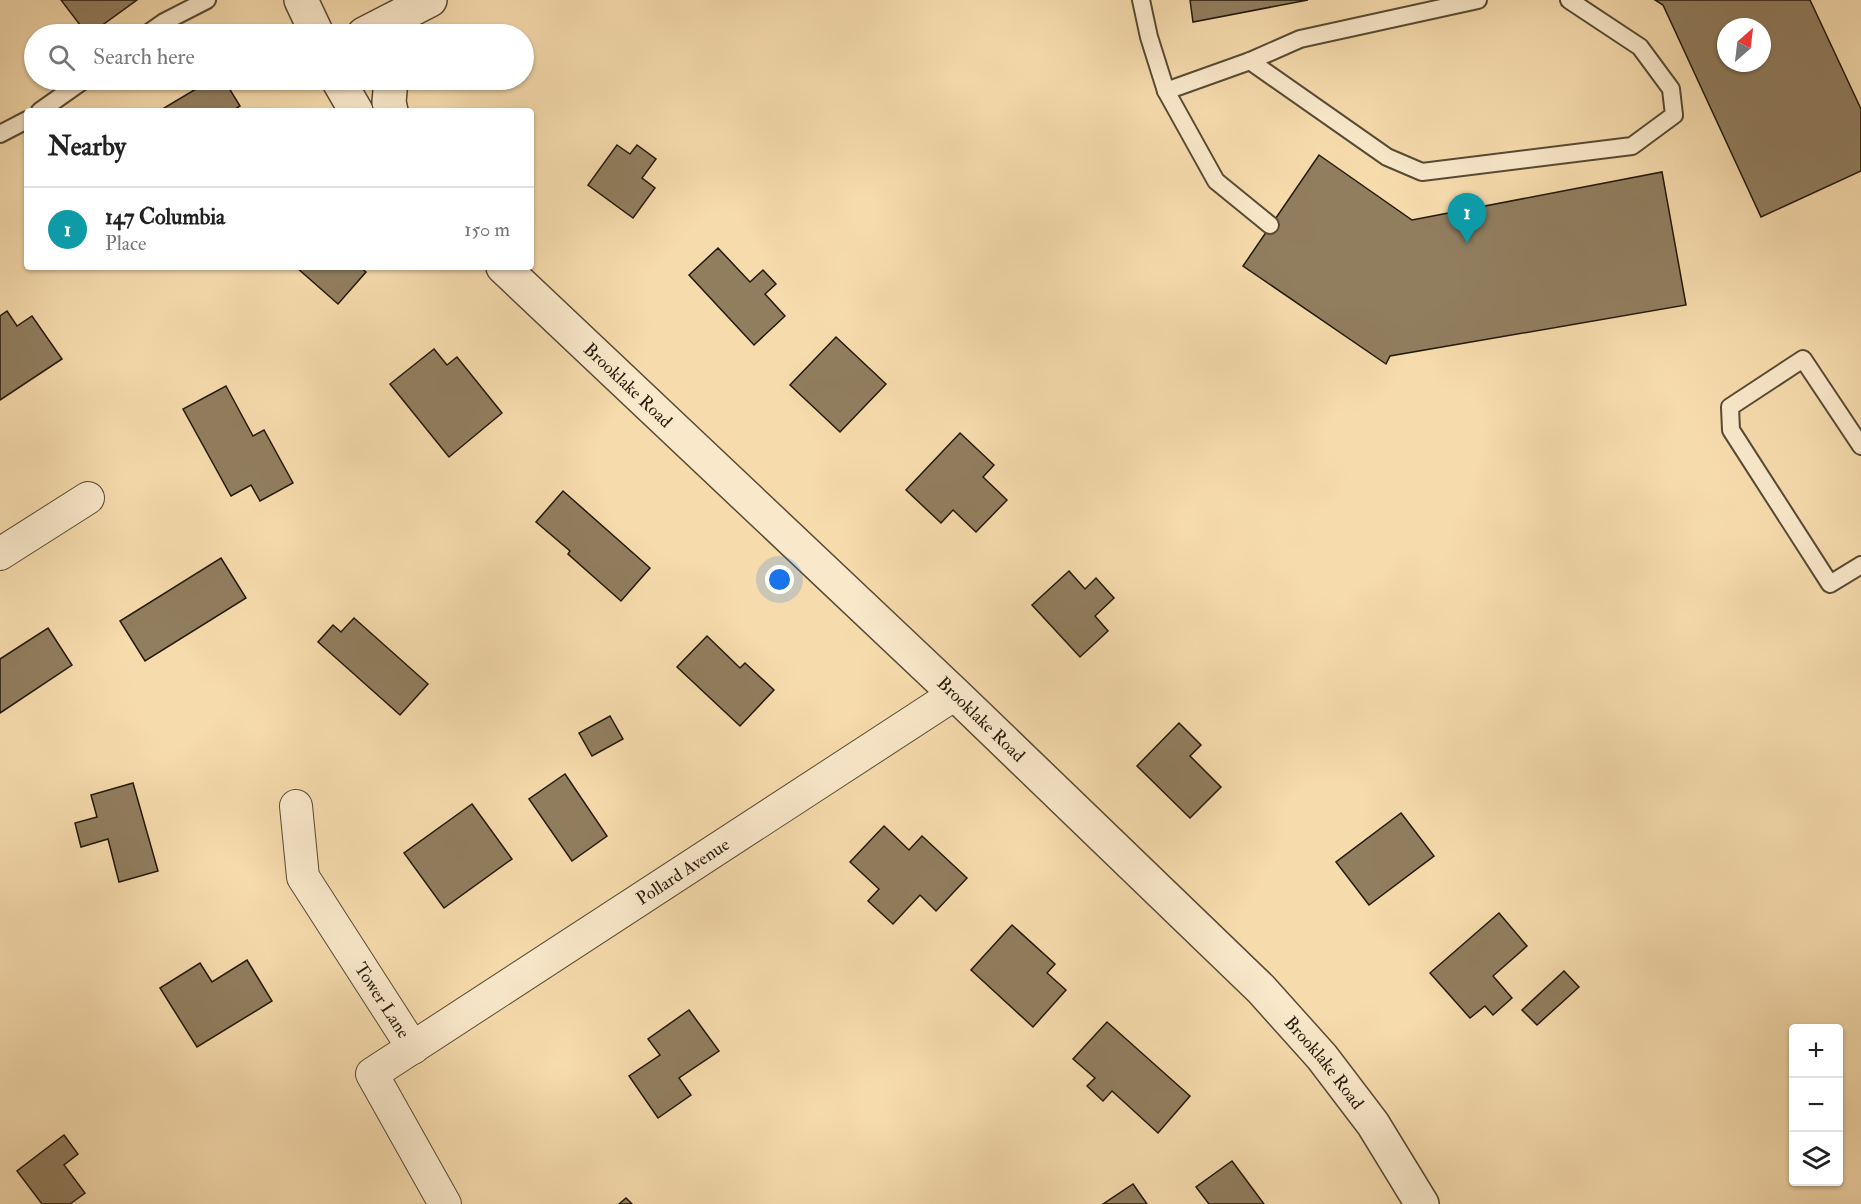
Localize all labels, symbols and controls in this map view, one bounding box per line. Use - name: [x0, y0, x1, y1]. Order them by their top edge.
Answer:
- north arrow: [1717, 18, 1771, 72]
- search box: [24, 24, 534, 90]
- icon: search: [45, 41, 78, 74]
- text: Search here: [93, 43, 195, 71]
- text: Nearby: [48, 131, 126, 163]
- pin: 1: [1448, 194, 1486, 243]
- text: 147 Columbia: [105, 203, 225, 231]
- text: 1: [64, 217, 71, 242]
- text: 150 m: [464, 217, 510, 242]
- text: Place: [105, 231, 146, 256]
- street label: Brooklake Road: [579, 338, 677, 433]
- your location: [765, 565, 794, 594]
- street label: Brooklake Road: [932, 671, 1030, 767]
- street label: Pollard Avenue: [632, 832, 734, 910]
- street label: Tower Lane: [349, 958, 416, 1043]
- street label: Brooklake Road: [1279, 1011, 1369, 1114]
- map controls: [1789, 1024, 1843, 1186]
- button: +: [1789, 1024, 1843, 1078]
- button: −: [1789, 1078, 1843, 1132]
- button: layers: [1789, 1132, 1843, 1186]

